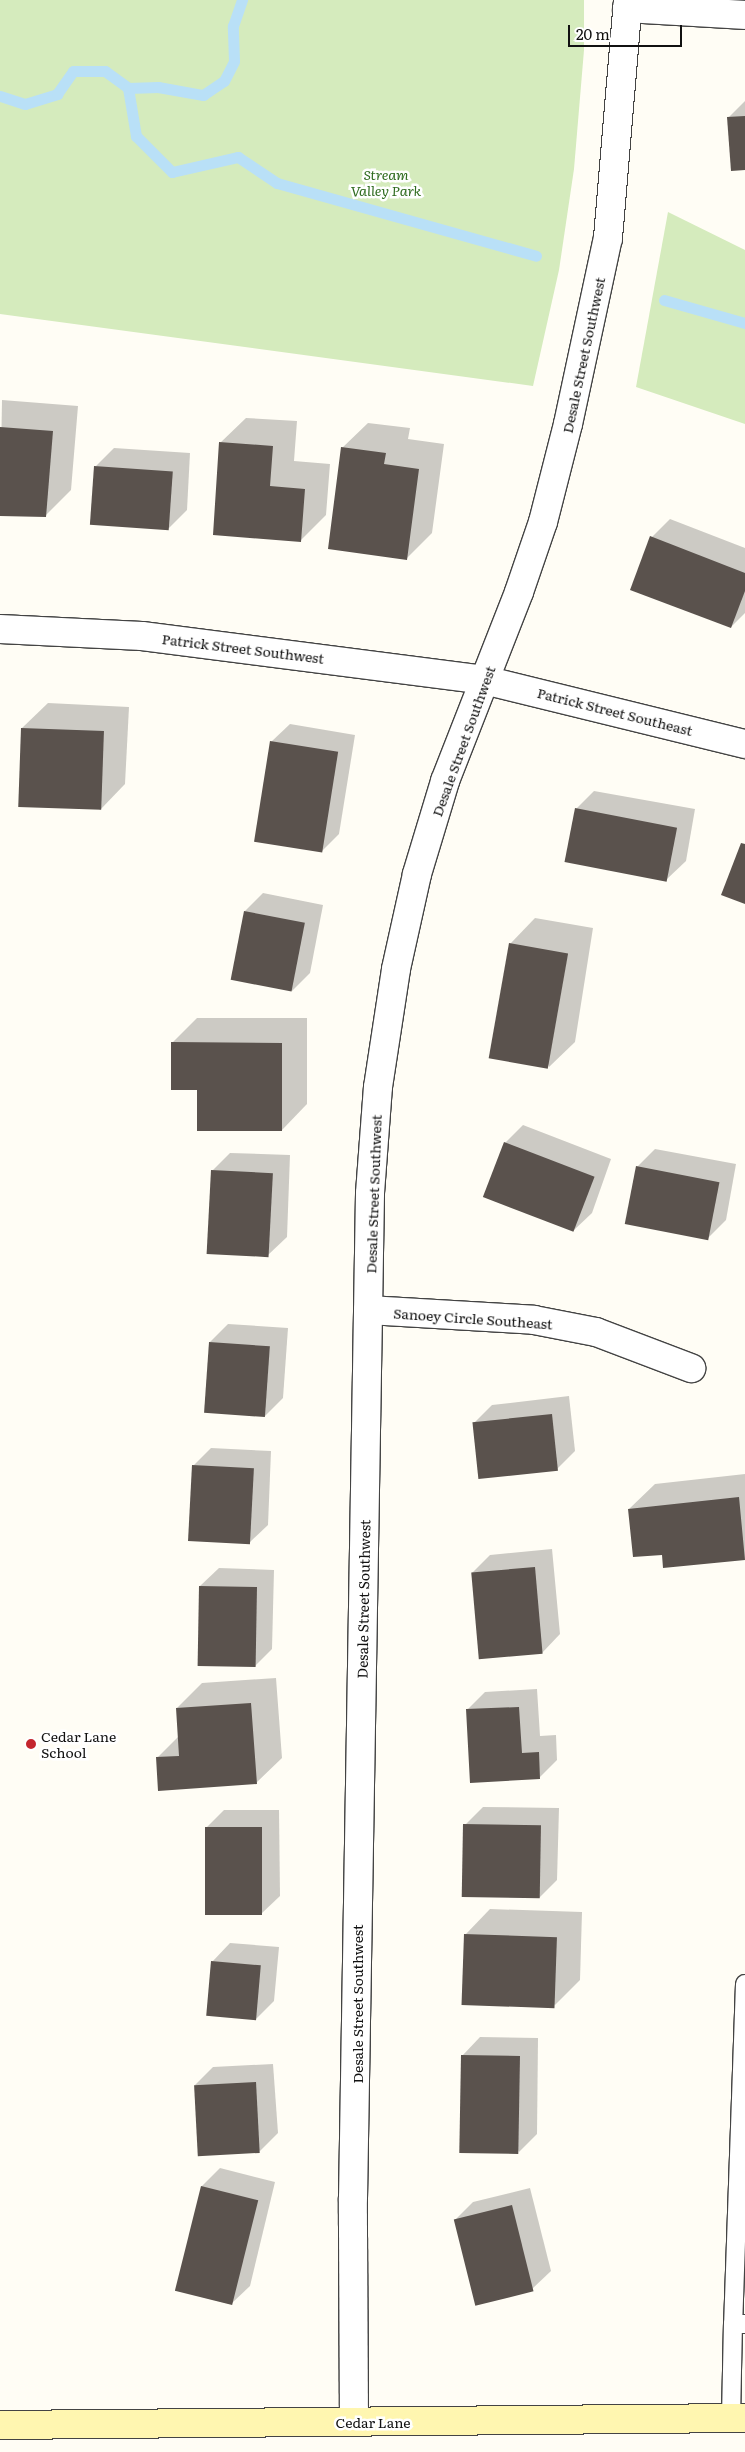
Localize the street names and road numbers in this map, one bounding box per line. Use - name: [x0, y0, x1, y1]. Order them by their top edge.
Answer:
- street label: Desale Street Southwest: [558, 275, 608, 435]
- street label: Patrick Street Southwest: [161, 630, 325, 666]
- street label: Desale Street Southwest: [428, 663, 498, 819]
- street label: Patrick Street Southeast: [536, 684, 694, 738]
- street label: Desale Street Southwest: [362, 1114, 384, 1274]
- street label: Sanoey Circle Southeast: [393, 1304, 553, 1332]
- street label: Desale Street Southwest: [353, 1519, 373, 1679]
- street label: Desale Street Southwest: [349, 1924, 365, 2084]
- street label: Cedar Lane: [335, 2414, 411, 2430]

